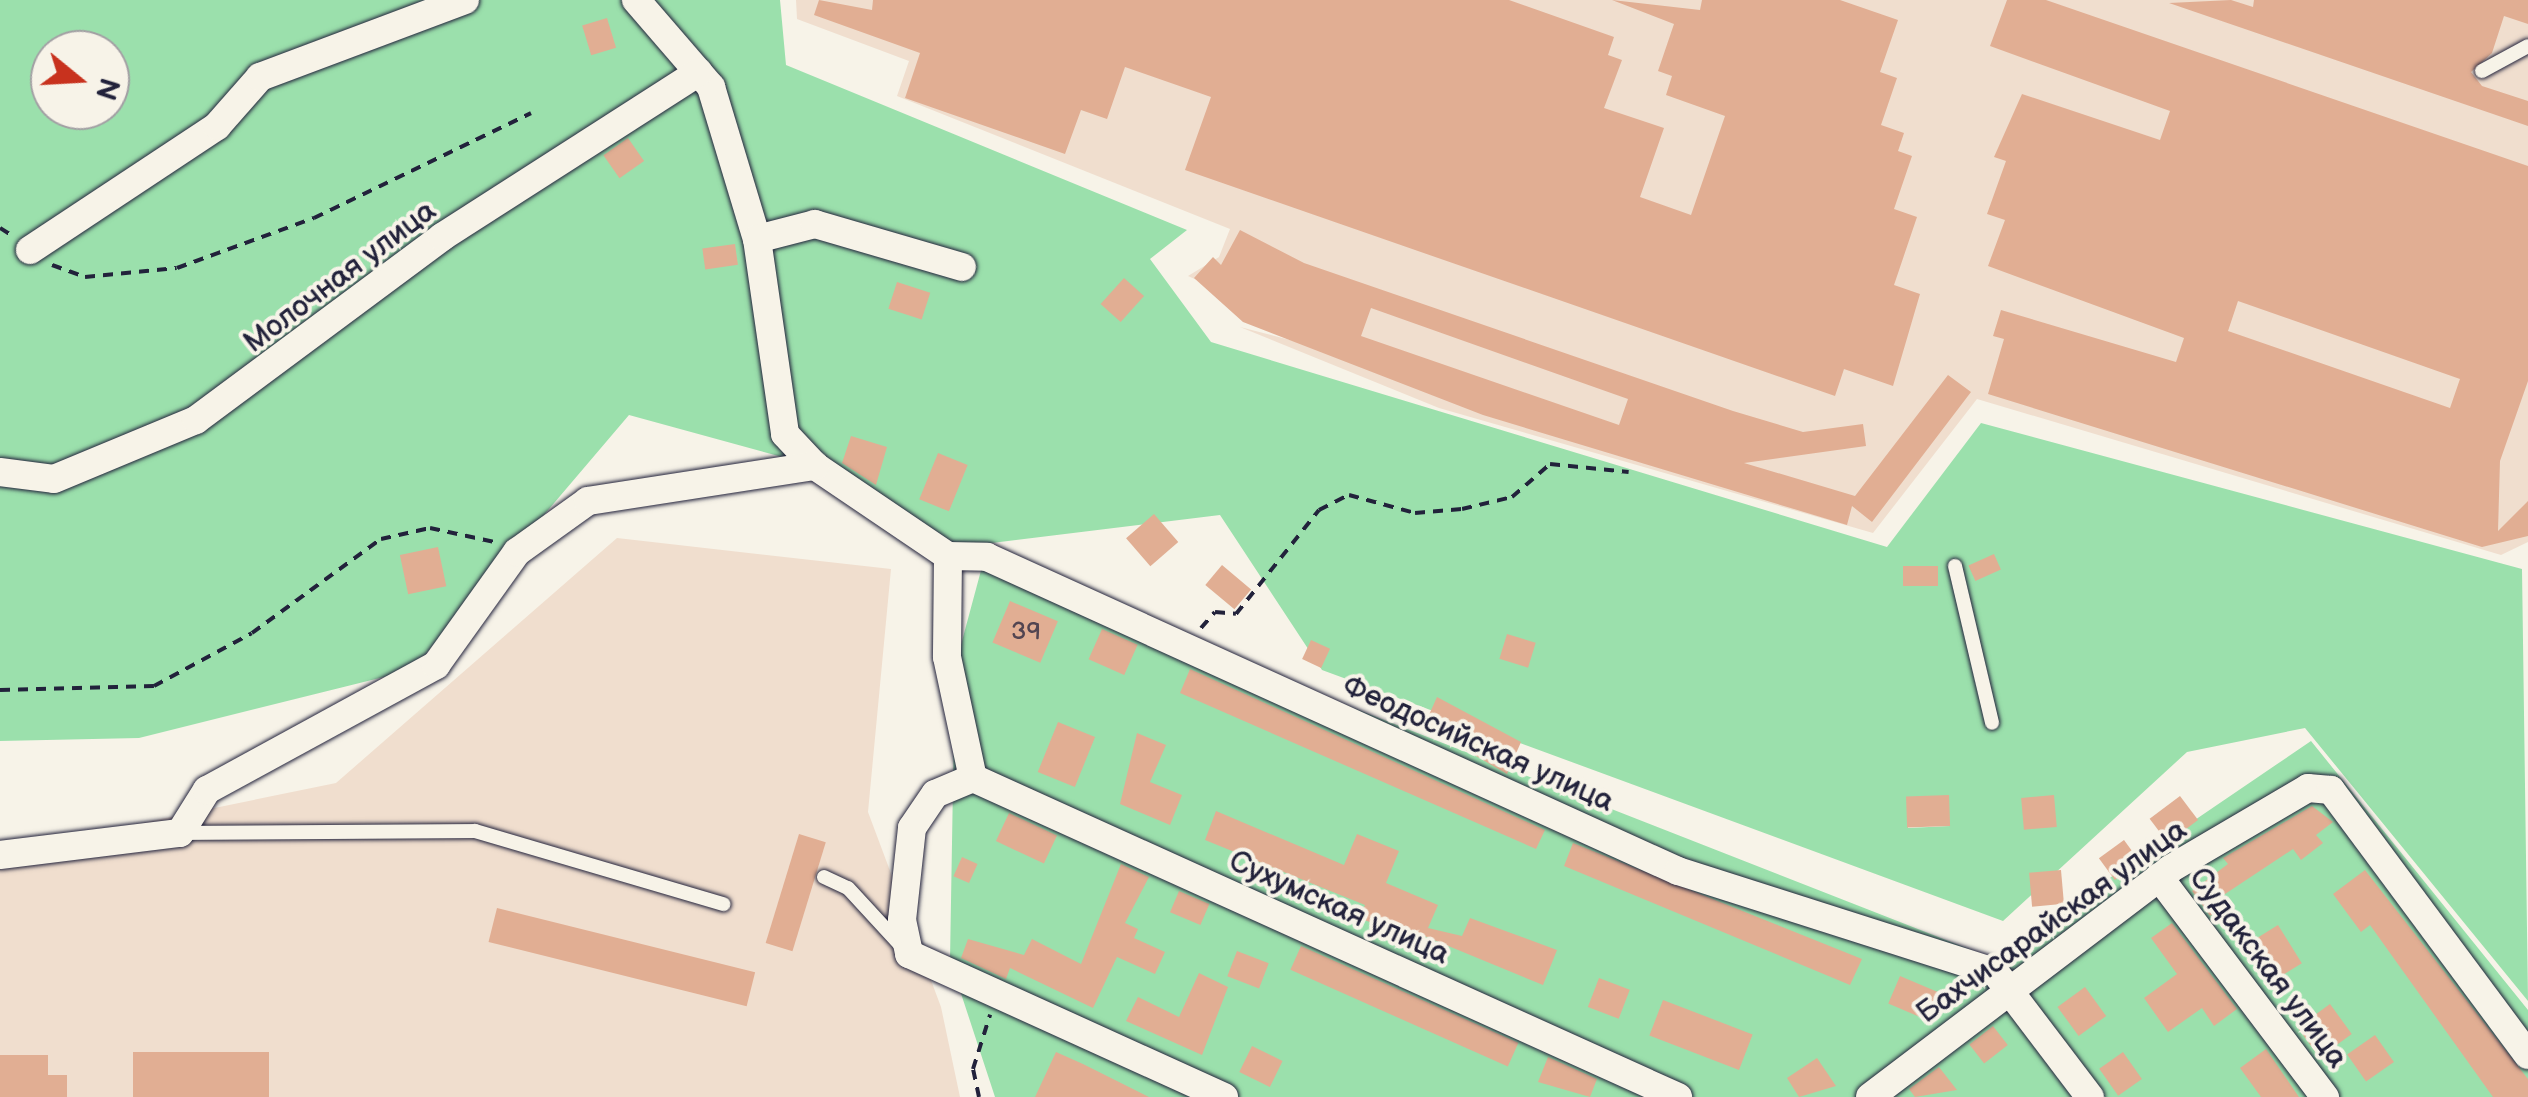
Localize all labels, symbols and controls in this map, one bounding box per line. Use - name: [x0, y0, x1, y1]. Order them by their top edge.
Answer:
- north arrow: [30, 30, 130, 130]
- text: N: [88, 74, 126, 104]
- street label: Молочная улица: [237, 193, 443, 361]
- house number: 39: [1011, 617, 1041, 647]
- street label: Феодосийская улица: [1337, 668, 1619, 820]
- street label: Бахчисарайская улица: [1910, 812, 2194, 1032]
- street label: Сухумская улица: [1223, 843, 1455, 973]
- street label: Судакская улица: [2181, 861, 2355, 1075]

